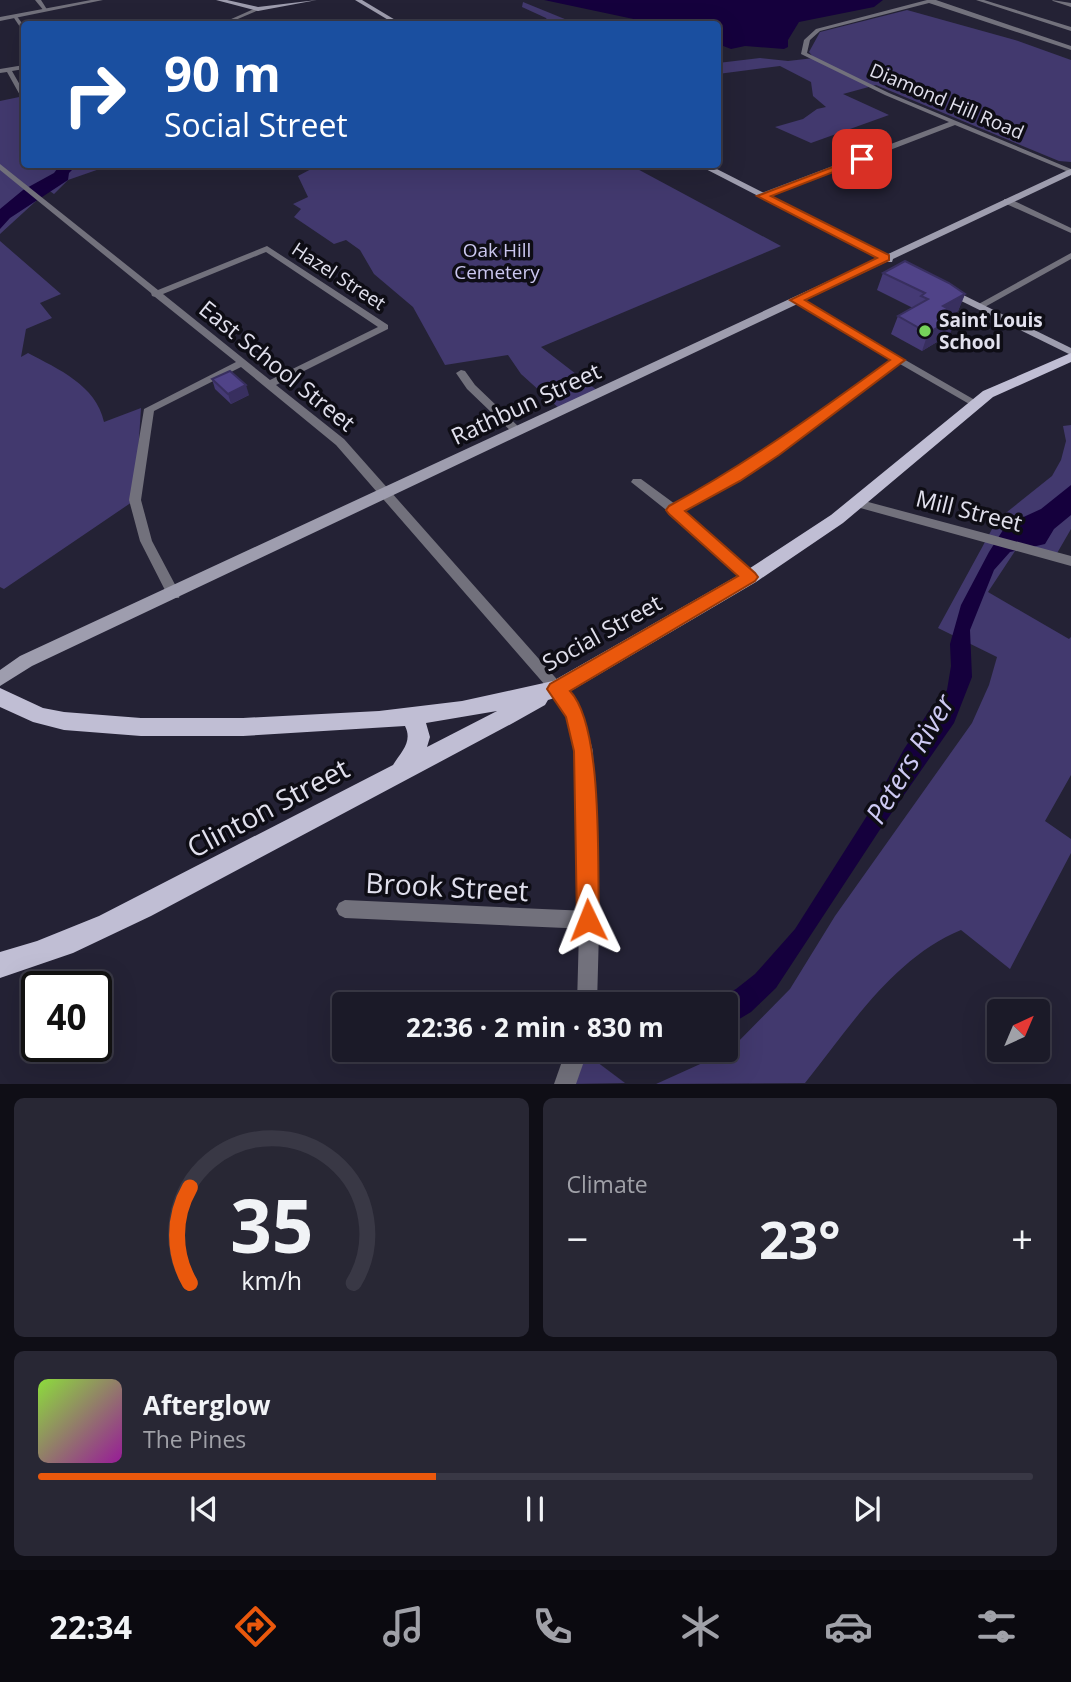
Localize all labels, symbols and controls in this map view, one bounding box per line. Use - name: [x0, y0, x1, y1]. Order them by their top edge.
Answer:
- text: 90 m: [164, 40, 281, 106]
- icon: right: [49, 49, 140, 140]
- street label: Diamond Hill Road: [866, 57, 1028, 145]
- text: Social Street: [164, 103, 348, 146]
- pin: [832, 129, 892, 189]
- icon: arrive: [843, 140, 881, 178]
- street label: Hazel Street: [287, 236, 391, 316]
- park label: Oak Hill Cemetery: [454, 237, 540, 285]
- street label: East School Street: [193, 292, 362, 438]
- place label: Saint Louis School: [939, 307, 1043, 355]
- marker: Saint Louis School: [917, 323, 933, 339]
- street label: Rathbun Street: [446, 354, 606, 452]
- street label: Mill Street: [913, 481, 1026, 539]
- street label: Social Street: [536, 586, 667, 678]
- water label: Peters River: [856, 686, 963, 830]
- street label: Clinton Street: [180, 748, 355, 866]
- street label: Brook Street: [364, 863, 530, 909]
- position arrow: [551, 883, 625, 957]
- speed limit sign: 40: [21, 971, 112, 1062]
- north arrow: [987, 999, 1050, 1062]
- map controls: [987, 999, 1050, 1062]
- text: 22:36 · 2 min · 830 m: [406, 1009, 664, 1045]
- text: Climate: [567, 1168, 648, 1200]
- text: 35: [230, 1176, 313, 1275]
- text: 23°: [759, 1203, 841, 1274]
- text: −: [567, 1212, 588, 1264]
- text: +: [1011, 1212, 1033, 1264]
- text: km/h: [241, 1263, 302, 1297]
- text: Afterglow: [143, 1387, 270, 1423]
- text: The Pines: [143, 1423, 246, 1455]
- icon: previous: [185, 1490, 223, 1528]
- icon: pause: [516, 1490, 554, 1528]
- icon: next: [848, 1490, 886, 1528]
- icon: directions: [231, 1602, 280, 1651]
- icon: music: [379, 1602, 428, 1651]
- icon: phone: [528, 1602, 577, 1651]
- icon: climate: [676, 1602, 725, 1651]
- icon: car: [824, 1602, 873, 1651]
- icon: filters: [972, 1602, 1021, 1651]
- text: 22:34: [50, 1605, 132, 1648]

